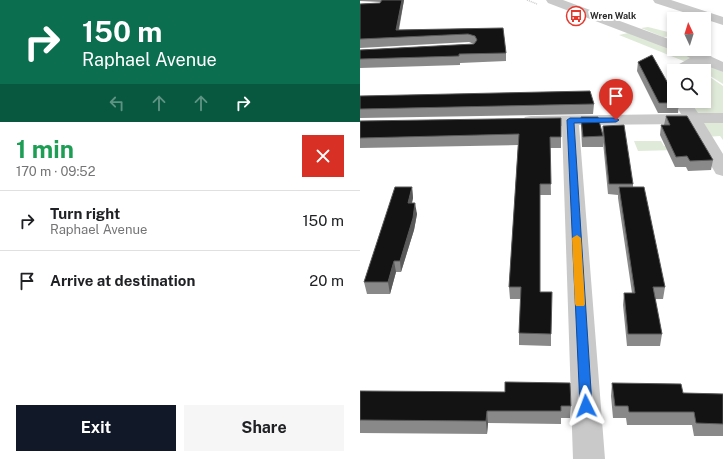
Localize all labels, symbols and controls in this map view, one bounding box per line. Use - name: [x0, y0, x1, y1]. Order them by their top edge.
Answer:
- bus stop icon: Wren Walk: [565, 5, 587, 27]
- place label: Wren Walk: [590, 10, 637, 21]
- north arrow: [667, 12, 711, 56]
- map controls: [667, 12, 711, 108]
- text: 150 m: [82, 15, 162, 48]
- icon: right: [16, 16, 68, 68]
- text: Raphael Avenue: [82, 49, 217, 70]
- button: search: [667, 64, 711, 108]
- pin: [599, 79, 633, 120]
- icon: arrive: [605, 85, 627, 107]
- icon: left: [106, 92, 128, 114]
- icon: ahead: [148, 92, 170, 114]
- icon: ahead: [190, 92, 212, 114]
- icon: right: [232, 92, 254, 114]
- text: 1 min: [16, 135, 74, 163]
- button: close: [302, 135, 344, 177]
- text: 170 m · 09:52: [16, 164, 95, 179]
- text: Turn right: [50, 205, 120, 222]
- icon: right: [16, 210, 38, 232]
- text: 150 m: [302, 212, 344, 229]
- text: Raphael Avenue: [50, 222, 147, 237]
- icon: arrive: [16, 270, 38, 292]
- text: Arrive at destination: [50, 272, 195, 289]
- text: 20 m: [309, 272, 344, 289]
- position arrow: [565, 385, 607, 427]
- button: Exit: [16, 405, 176, 451]
- button: Share: [184, 405, 344, 451]

